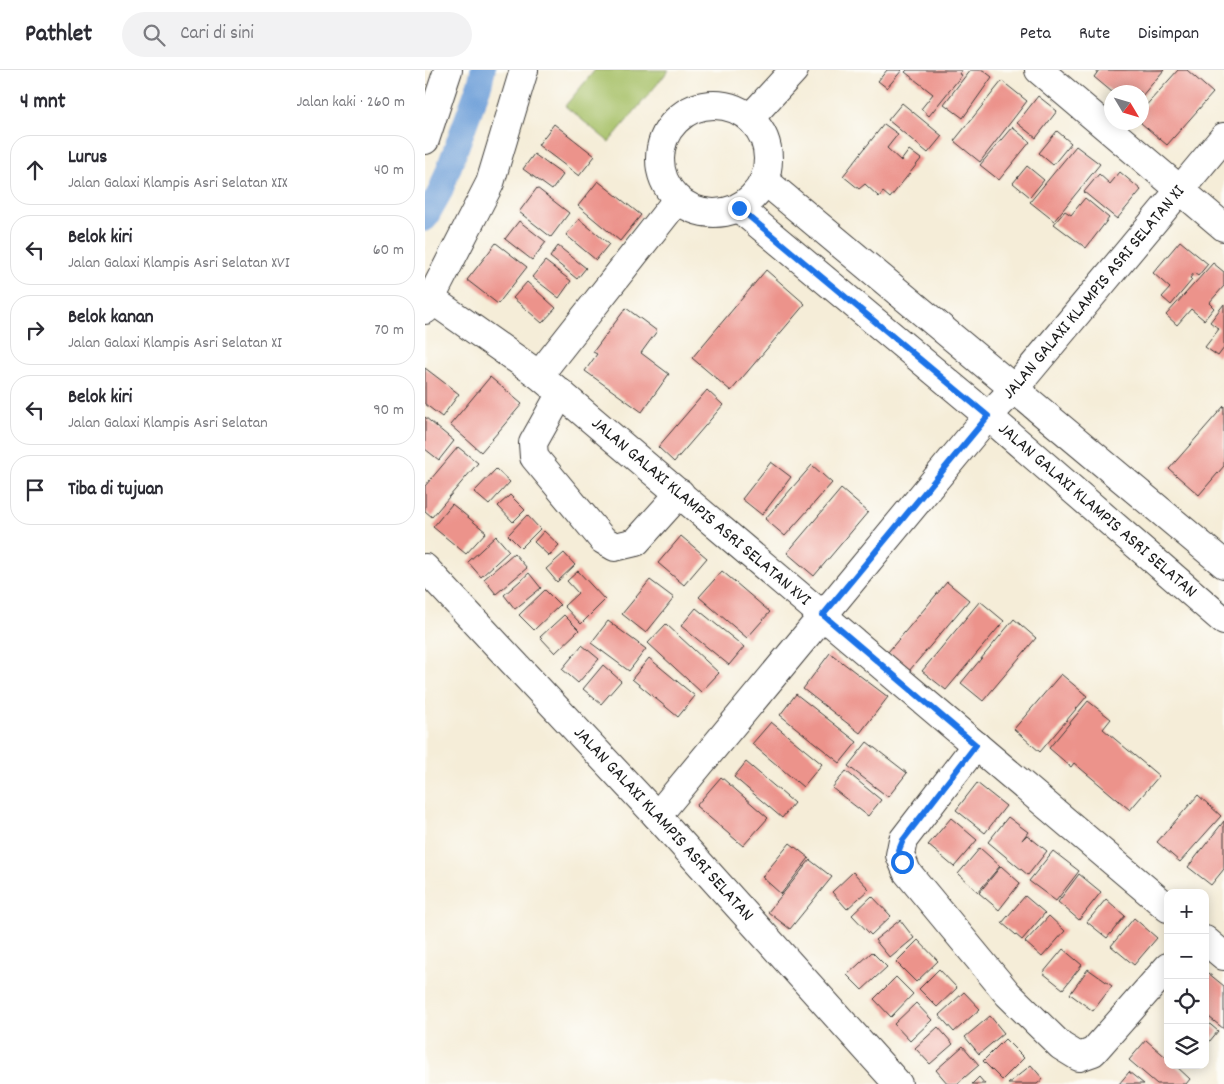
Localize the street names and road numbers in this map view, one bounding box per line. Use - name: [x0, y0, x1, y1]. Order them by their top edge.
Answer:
- street label: JALAN GALAXI KLAMPIS ASRI SELATAN XI: [997, 180, 1191, 406]
- street label: JALAN GALAXI KLAMPIS ASRI SELATAN XVI: [585, 412, 816, 613]
- street label: JALAN GALAXI KLAMPIS ASRI SELATAN: [992, 417, 1202, 604]
- street label: JALAN GALAXI KLAMPIS ASRI SELATAN: [567, 721, 759, 927]

